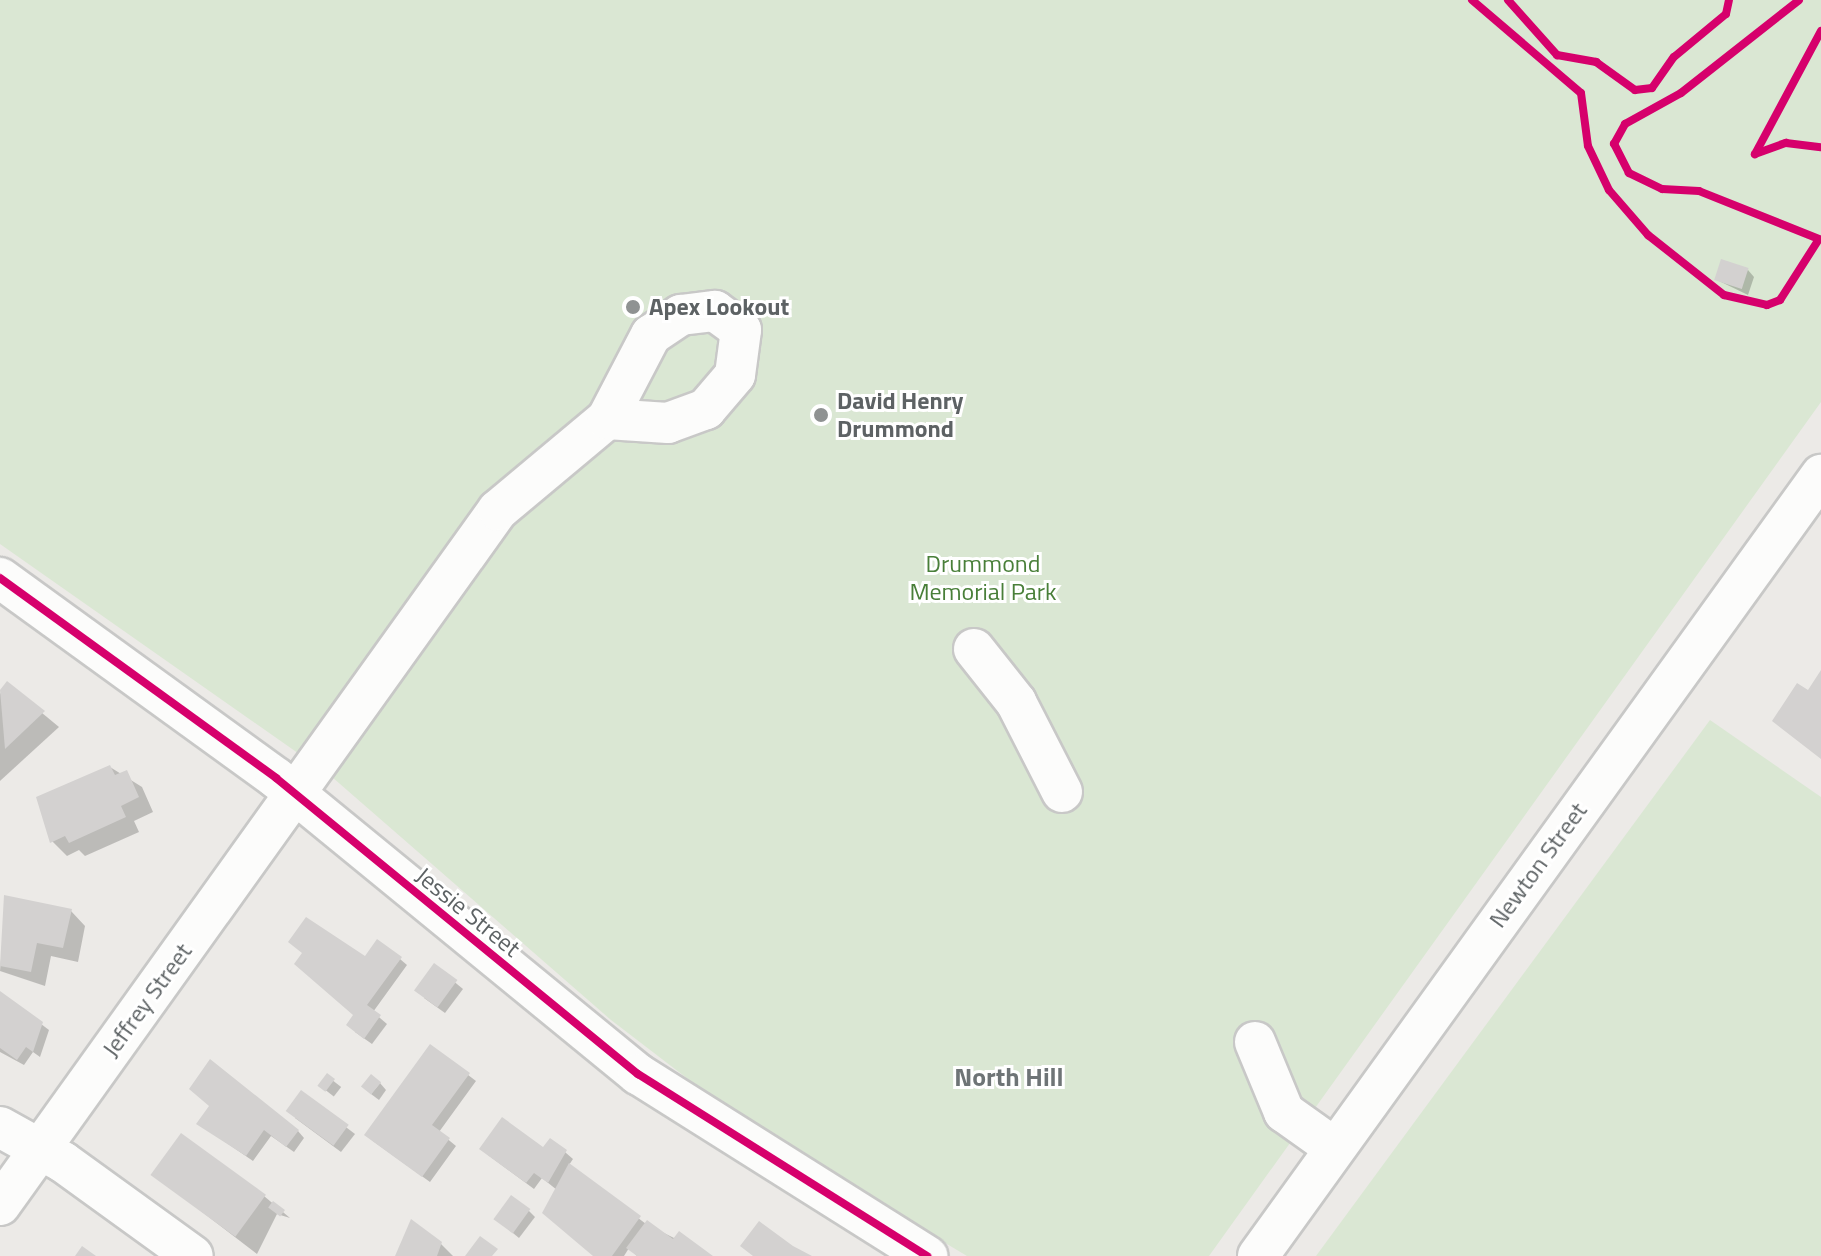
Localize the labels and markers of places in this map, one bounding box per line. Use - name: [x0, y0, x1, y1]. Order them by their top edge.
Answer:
- place label: Apex Lookout: [649, 293, 789, 321]
- marker: Apex Lookout: [624, 298, 642, 316]
- place label: David Henry Drummond: [837, 387, 964, 443]
- marker: David Henry Drummond: [812, 406, 830, 424]

